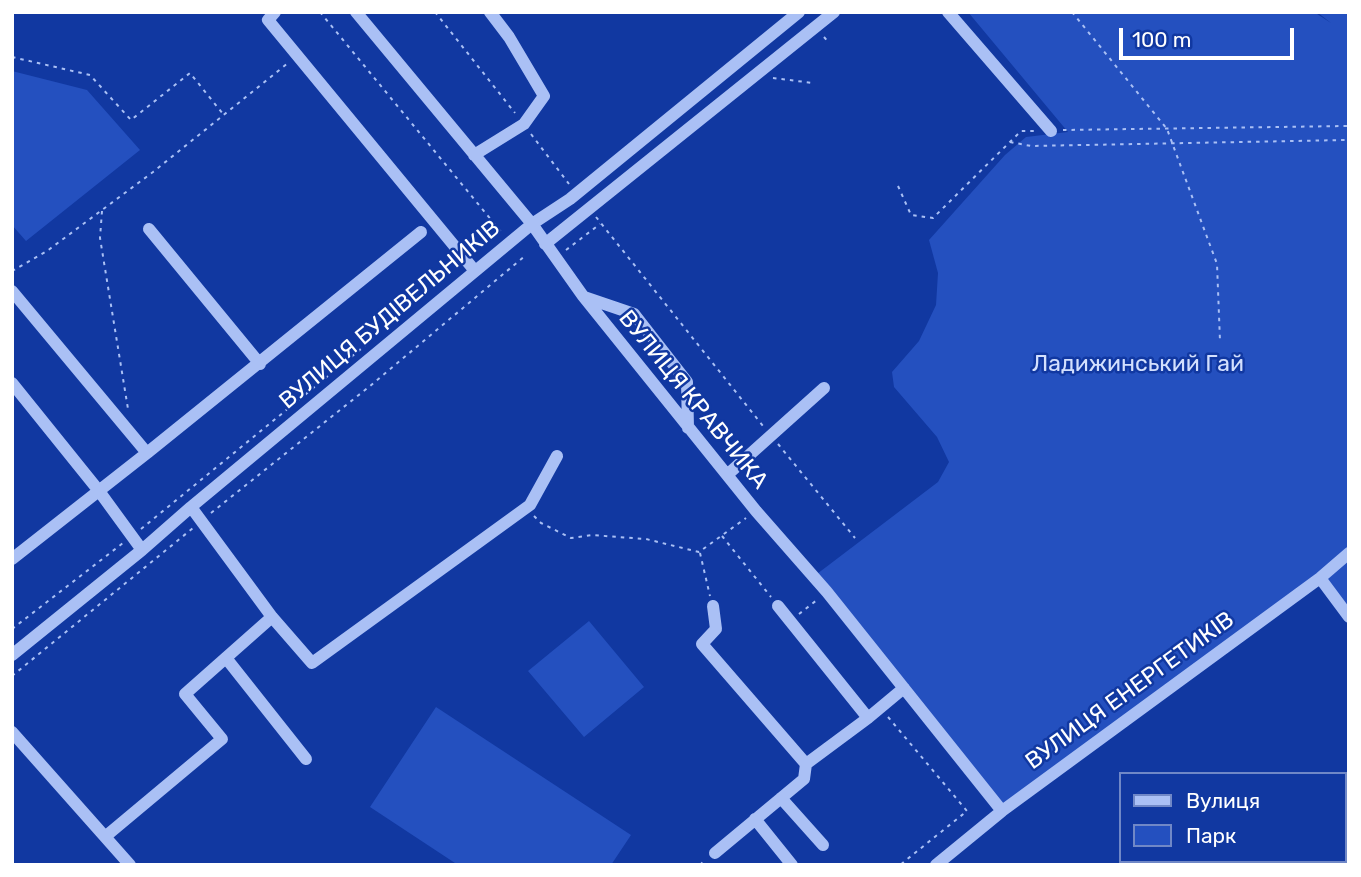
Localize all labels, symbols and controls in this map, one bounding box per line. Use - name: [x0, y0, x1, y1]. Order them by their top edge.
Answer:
- scale bar: [1123, 14, 1298, 58]
- text: 100 m: [1132, 27, 1191, 52]
- street label: ВУЛИЦЯ БУДІВЕЛЬНИКІВ: [274, 215, 506, 415]
- street label: ВУЛИЦЯ КРАВЧИКА: [613, 305, 773, 495]
- park label: Ладижинський Гай: [1032, 350, 1244, 378]
- street label: ВУЛИЦЯ ЕНЕРГЕТИКІВ: [1020, 606, 1240, 776]
- legend: [1120, 772, 1347, 863]
- text: Вулиця: [1186, 788, 1260, 813]
- text: Парк: [1186, 823, 1236, 848]

